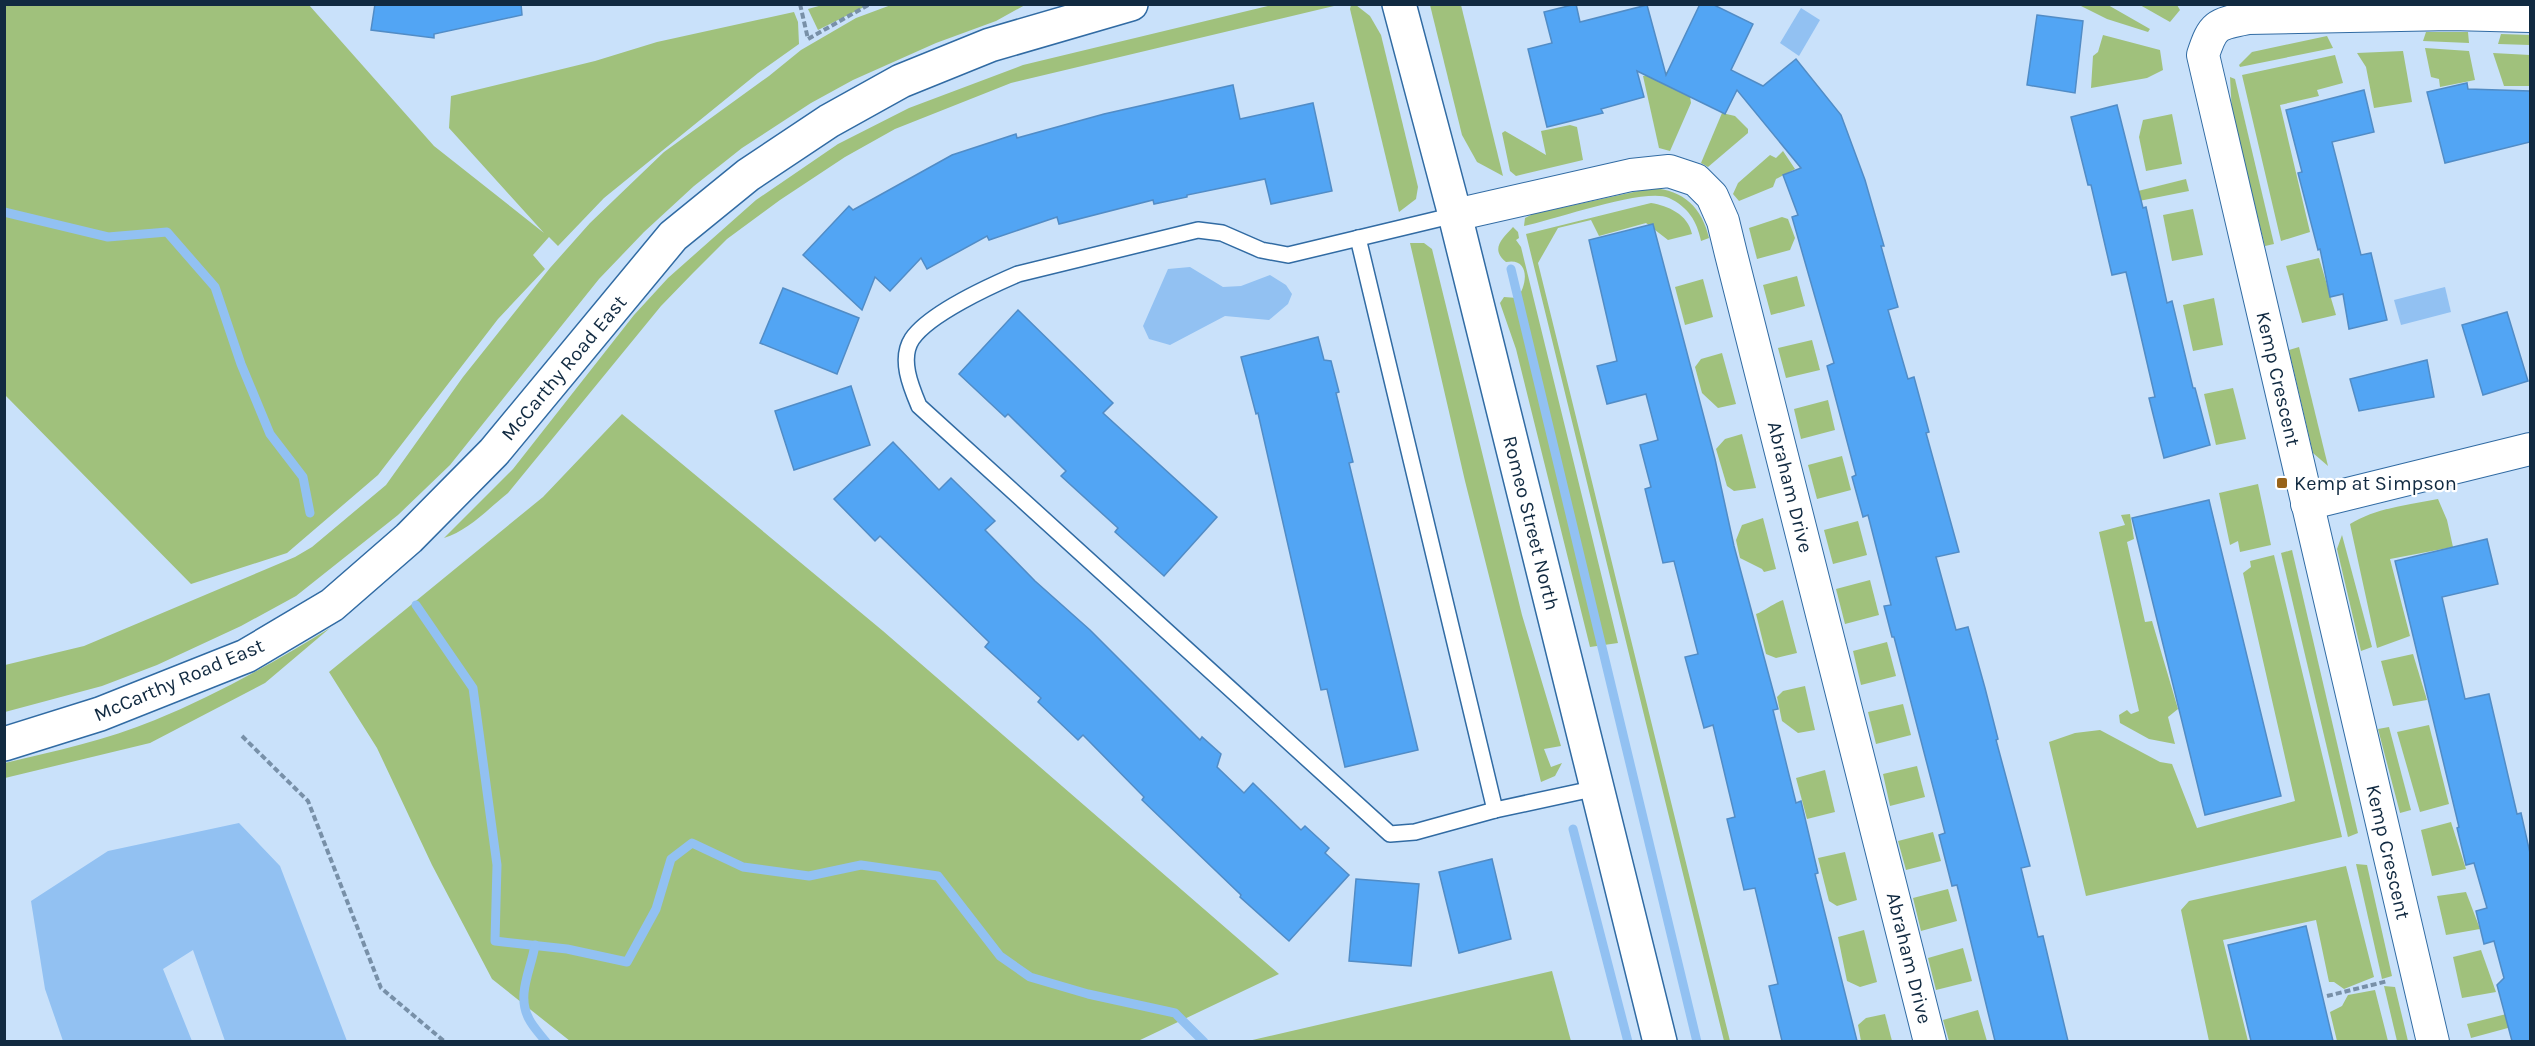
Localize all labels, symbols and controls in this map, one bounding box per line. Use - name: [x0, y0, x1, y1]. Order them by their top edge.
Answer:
- street label: McCarthy Road East: [497, 290, 632, 445]
- street label: Kemp Crescent: [2251, 309, 2305, 449]
- street label: Abraham Drive: [1763, 419, 1817, 555]
- street label: Romeo Street North: [1498, 433, 1564, 613]
- place label: Kemp at Simpson: [2294, 472, 2457, 495]
- marker: Kemp at Simpson: [2275, 476, 2289, 490]
- street label: McCarthy Road East: [91, 634, 268, 726]
- street label: Kemp Crescent: [2361, 782, 2415, 922]
- street label: Abraham Drive: [1882, 890, 1936, 1026]

